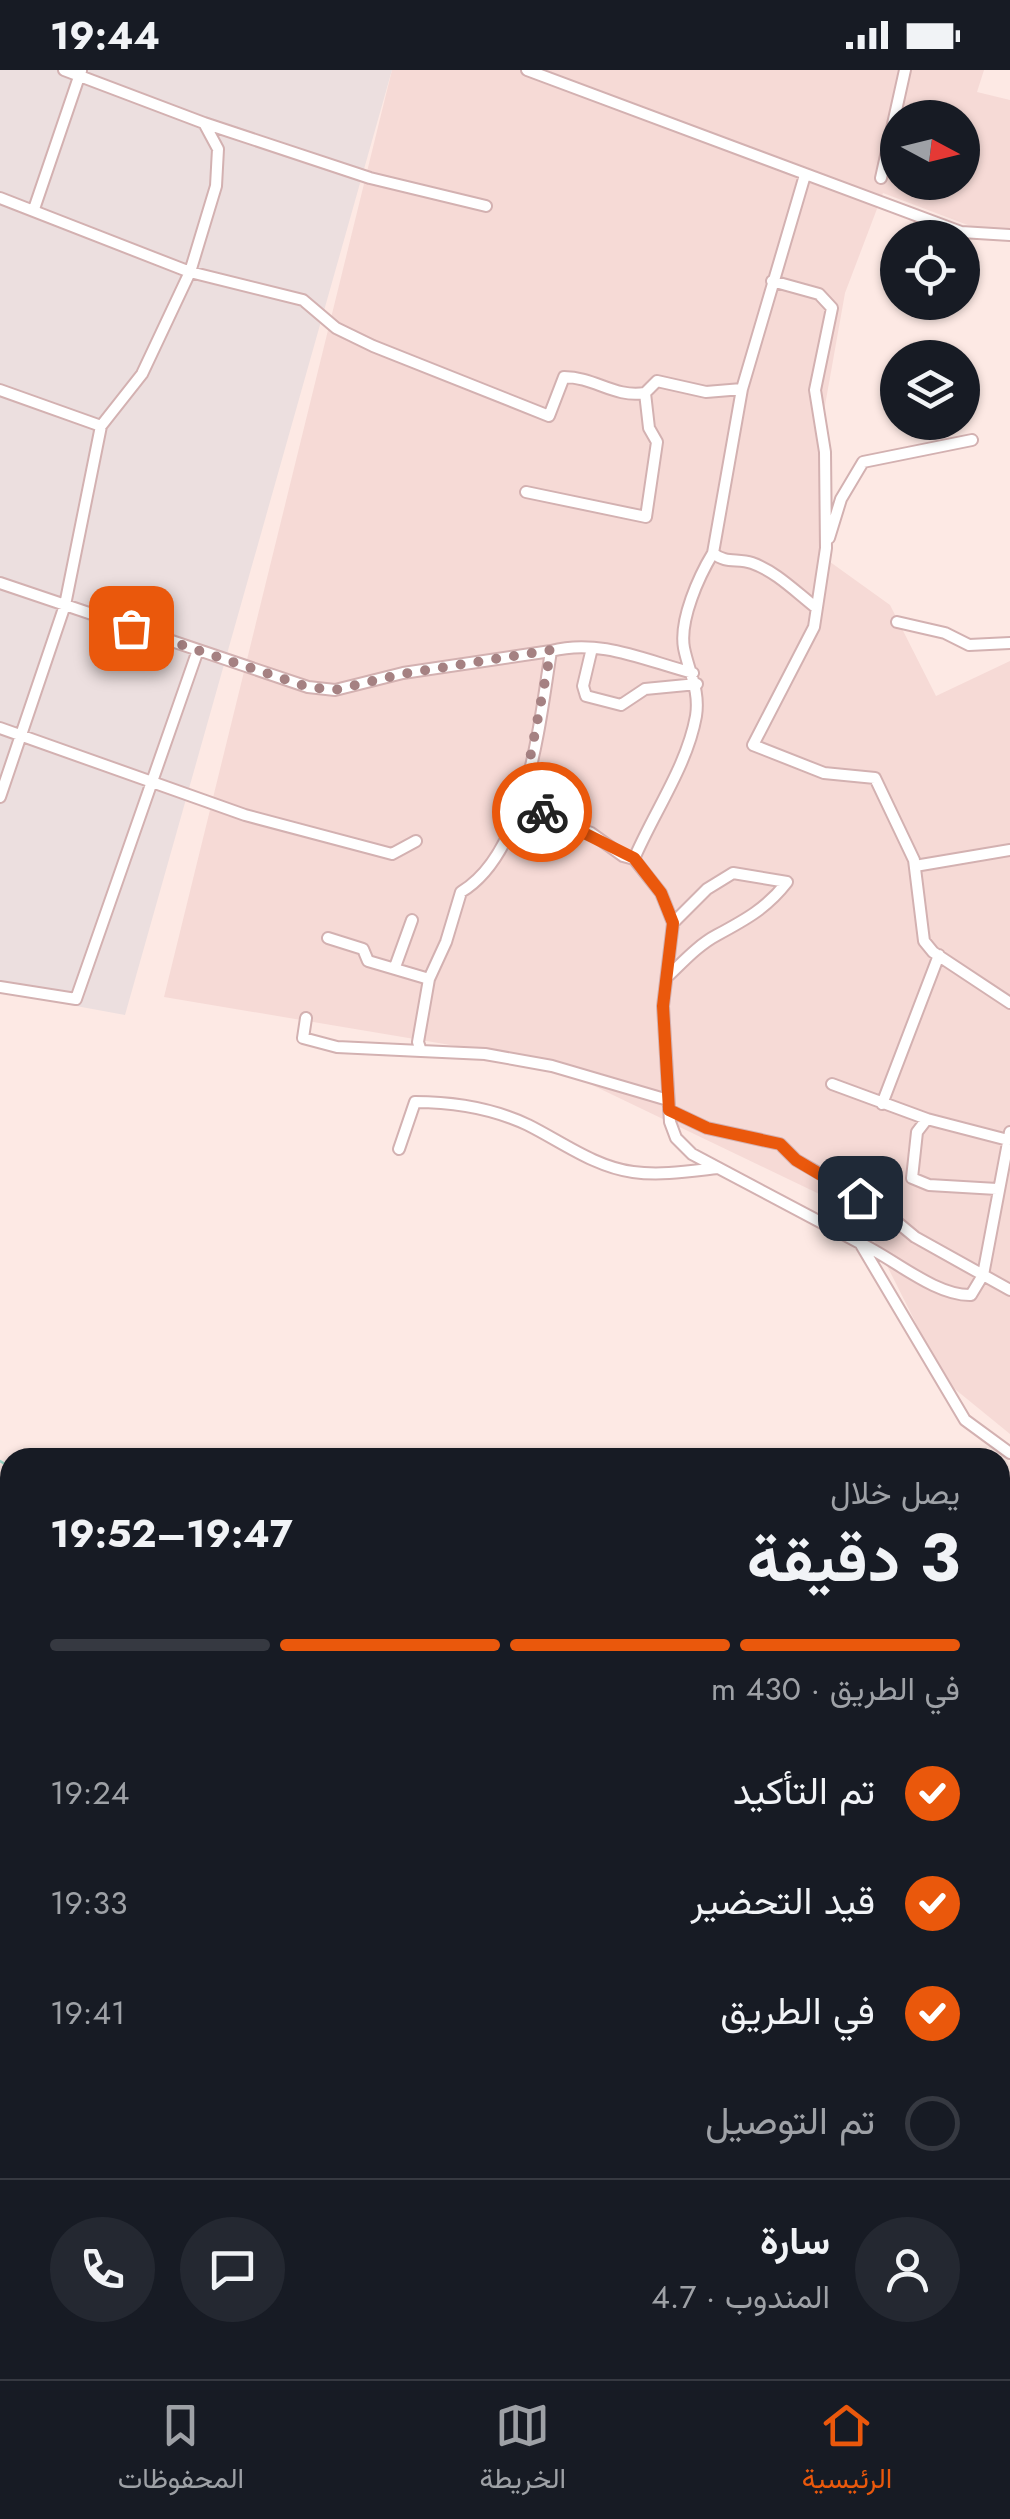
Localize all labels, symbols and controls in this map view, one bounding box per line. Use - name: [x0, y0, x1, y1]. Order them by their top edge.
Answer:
- text: 19:44: [50, 8, 160, 63]
- north arrow: [880, 100, 980, 200]
- map controls: [880, 100, 980, 440]
- button: locate: [880, 220, 980, 320]
- button: layers: [880, 340, 980, 440]
- pin: [89, 586, 174, 671]
- icon: bag: [104, 601, 159, 656]
- courier: [492, 762, 592, 862]
- icon: bike: [515, 785, 570, 840]
- pin: [818, 1156, 903, 1241]
- icon: home: [833, 1171, 888, 1226]
- text: يصل خلال: [830, 1470, 960, 1516]
- text: 19:47–19:52: [50, 1506, 293, 1561]
- text: 3 دقيقة: [747, 1511, 960, 1605]
- text: في الطريق · 430 m: [711, 1666, 960, 1712]
- text: تم التأكيد: [733, 1763, 875, 1818]
- icon: check: [905, 1766, 960, 1821]
- text: 19:24: [50, 1770, 129, 1816]
- text: قيد التحضير: [691, 1873, 875, 1928]
- icon: check: [905, 1876, 960, 1931]
- text: 19:33: [50, 1880, 127, 1926]
- text: في الطريق: [720, 1983, 875, 2038]
- icon: check: [905, 1986, 960, 2041]
- text: 19:41: [50, 1990, 126, 2036]
- text: تم التوصيل: [705, 2093, 875, 2148]
- text: سارة: [760, 2213, 830, 2268]
- button: phone: [50, 2217, 155, 2322]
- button: chat: [180, 2217, 285, 2322]
- button: person: [855, 2217, 960, 2322]
- text: المندوب · 4.7: [651, 2274, 830, 2320]
- tab: المحفوظات: [118, 2398, 244, 2503]
- tab: الخريطة: [480, 2398, 566, 2503]
- tab: الرئيسية: [802, 2398, 892, 2503]

